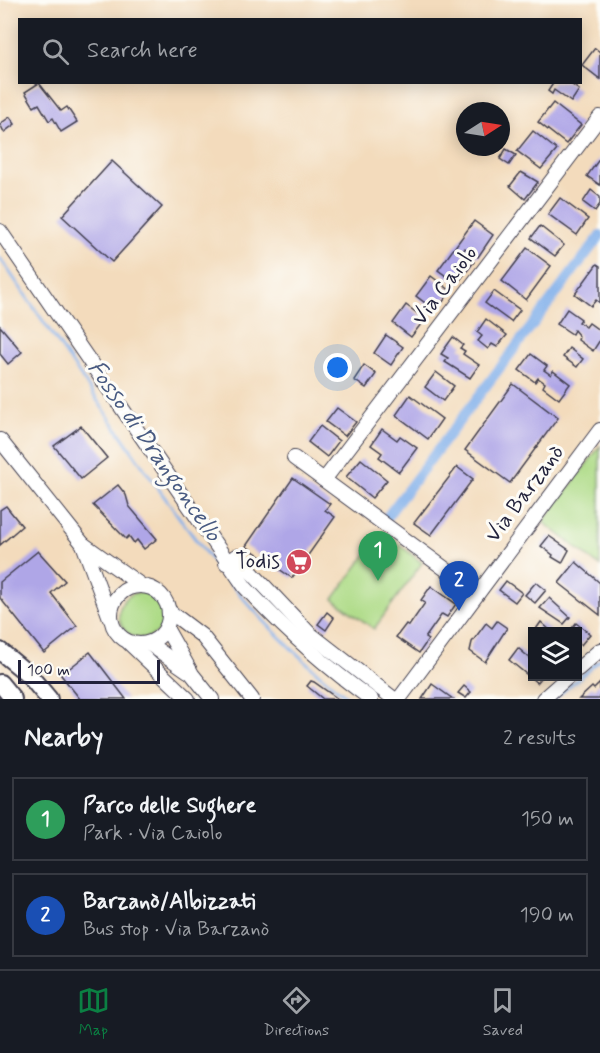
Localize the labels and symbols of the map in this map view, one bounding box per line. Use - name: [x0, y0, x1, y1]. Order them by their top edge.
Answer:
- north arrow: [456, 102, 510, 156]
- street label: Via Caiolo: [406, 241, 484, 331]
- your location: [323, 353, 352, 382]
- water label: Fosso di Drangoncello: [77, 354, 229, 550]
- street label: Via Barzanò: [479, 440, 571, 548]
- pin: 1: [358, 532, 398, 581]
- supermarket icon: Todis: [284, 547, 314, 577]
- place label: Todis: [235, 548, 280, 576]
- pin: 2: [440, 562, 478, 611]
- scale bar: [18, 657, 160, 684]

